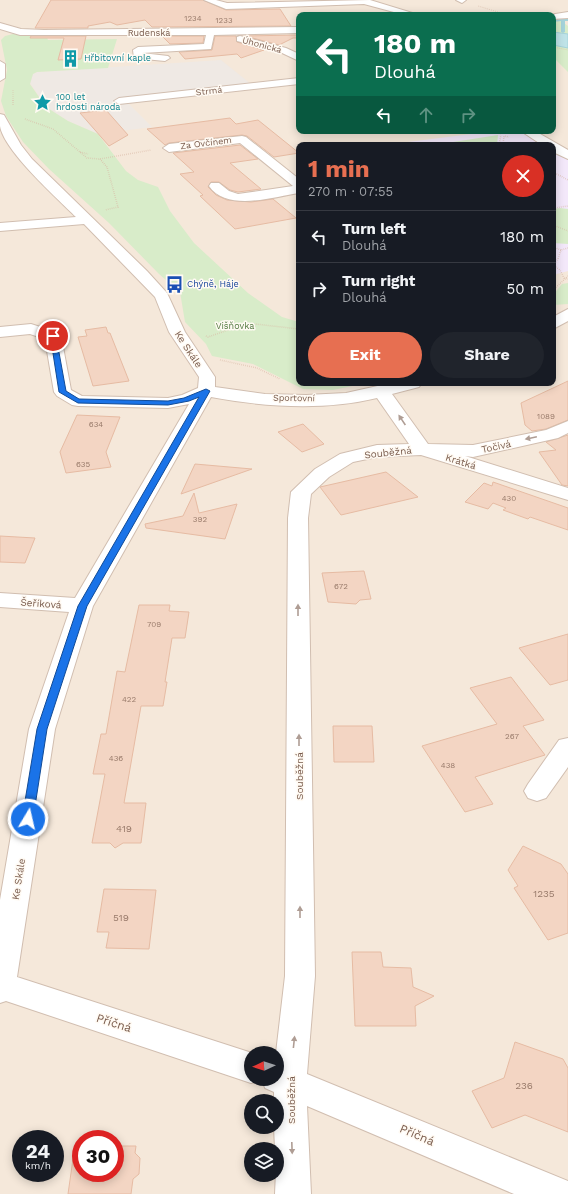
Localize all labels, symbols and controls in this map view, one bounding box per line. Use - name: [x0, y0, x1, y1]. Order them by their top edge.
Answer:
- house number: 1234: [184, 14, 202, 23]
- house number: 1233: [215, 16, 233, 25]
- text: 180 m: [374, 27, 456, 60]
- street label: Rudenská: [128, 28, 170, 38]
- icon: left: [308, 28, 360, 80]
- street label: Úhonická: [241, 34, 283, 55]
- building icon: Hřbitovní kaple: [61, 48, 81, 68]
- place label: Hřbitovní kaple: [84, 53, 151, 63]
- text: Dlouhá: [374, 61, 436, 82]
- street label: Strmá: [195, 85, 223, 97]
- place icon: 100 let hrdosti národa: [33, 92, 53, 112]
- place label: 100 let hrdosti národa: [56, 92, 120, 112]
- icon: left: [373, 104, 395, 126]
- icon: ahead: [415, 104, 437, 126]
- icon: right: [457, 104, 479, 126]
- street label: Za Ovčínem: [180, 135, 232, 151]
- text: 1 min: [308, 155, 370, 183]
- button: close: [502, 155, 544, 197]
- text: 270 m · 07:55: [308, 184, 393, 199]
- text: Turn left: [342, 220, 406, 238]
- icon: left: [308, 226, 330, 248]
- text: 180 m: [500, 228, 544, 246]
- text: Dlouhá: [342, 238, 387, 253]
- text: Turn right: [342, 272, 415, 290]
- bus stop icon: Chýně, Háje: [164, 274, 184, 294]
- icon: right: [308, 278, 330, 300]
- place label: Chýně, Háje: [187, 279, 239, 289]
- text: 50 m: [507, 280, 544, 298]
- text: Dlouhá: [342, 290, 387, 305]
- pin: [36, 319, 70, 353]
- park label: Višňovka: [216, 321, 254, 331]
- icon: arrive: [42, 325, 64, 347]
- street label: Ke Skále: [173, 329, 205, 370]
- button: Exit: [308, 332, 422, 378]
- button: Share: [430, 332, 544, 378]
- street label: Sportovní: [273, 393, 316, 403]
- house number: 1089: [537, 412, 555, 421]
- one-way arrow: [398, 414, 406, 425]
- house number: 634: [89, 420, 103, 429]
- one-way arrow: [525, 436, 537, 442]
- street label: Točivá: [480, 438, 512, 455]
- street label: Souběžná: [364, 444, 413, 460]
- street label: Krátká: [444, 452, 478, 471]
- house number: 635: [76, 460, 90, 469]
- house number: 430: [502, 494, 516, 503]
- house number: 392: [193, 515, 207, 524]
- house number: 672: [334, 582, 348, 591]
- street label: Šeříková: [20, 597, 62, 610]
- one-way arrow: [295, 603, 301, 616]
- house number: 709: [147, 620, 161, 629]
- house number: 422: [122, 695, 136, 704]
- house number: 267: [505, 732, 519, 741]
- one-way arrow: [296, 733, 302, 746]
- street label: Souběžná: [294, 752, 305, 800]
- house number: 436: [109, 754, 123, 763]
- house number: 438: [441, 761, 455, 770]
- position arrow: [7, 798, 49, 840]
- house number: 419: [116, 823, 132, 834]
- street label: Ke Skále: [10, 857, 27, 901]
- house number: 1235: [533, 888, 555, 899]
- one-way arrow: [297, 905, 303, 918]
- house number: 519: [113, 912, 129, 923]
- street label: Příčná: [95, 1011, 134, 1035]
- one-way arrow: [290, 1036, 297, 1048]
- north arrow: [244, 1046, 284, 1086]
- map controls: [244, 1046, 284, 1182]
- street label: Souběžná: [286, 1076, 297, 1124]
- house number: 236: [515, 1080, 533, 1091]
- button: search: [244, 1094, 284, 1134]
- street label: Příčná: [398, 1121, 437, 1149]
- speed limit sign: 30: [72, 1130, 124, 1182]
- text: 24: [26, 1139, 50, 1163]
- button: layers: [244, 1142, 284, 1182]
- one-way arrow: [289, 1142, 295, 1155]
- text: km/h: [25, 1160, 51, 1171]

